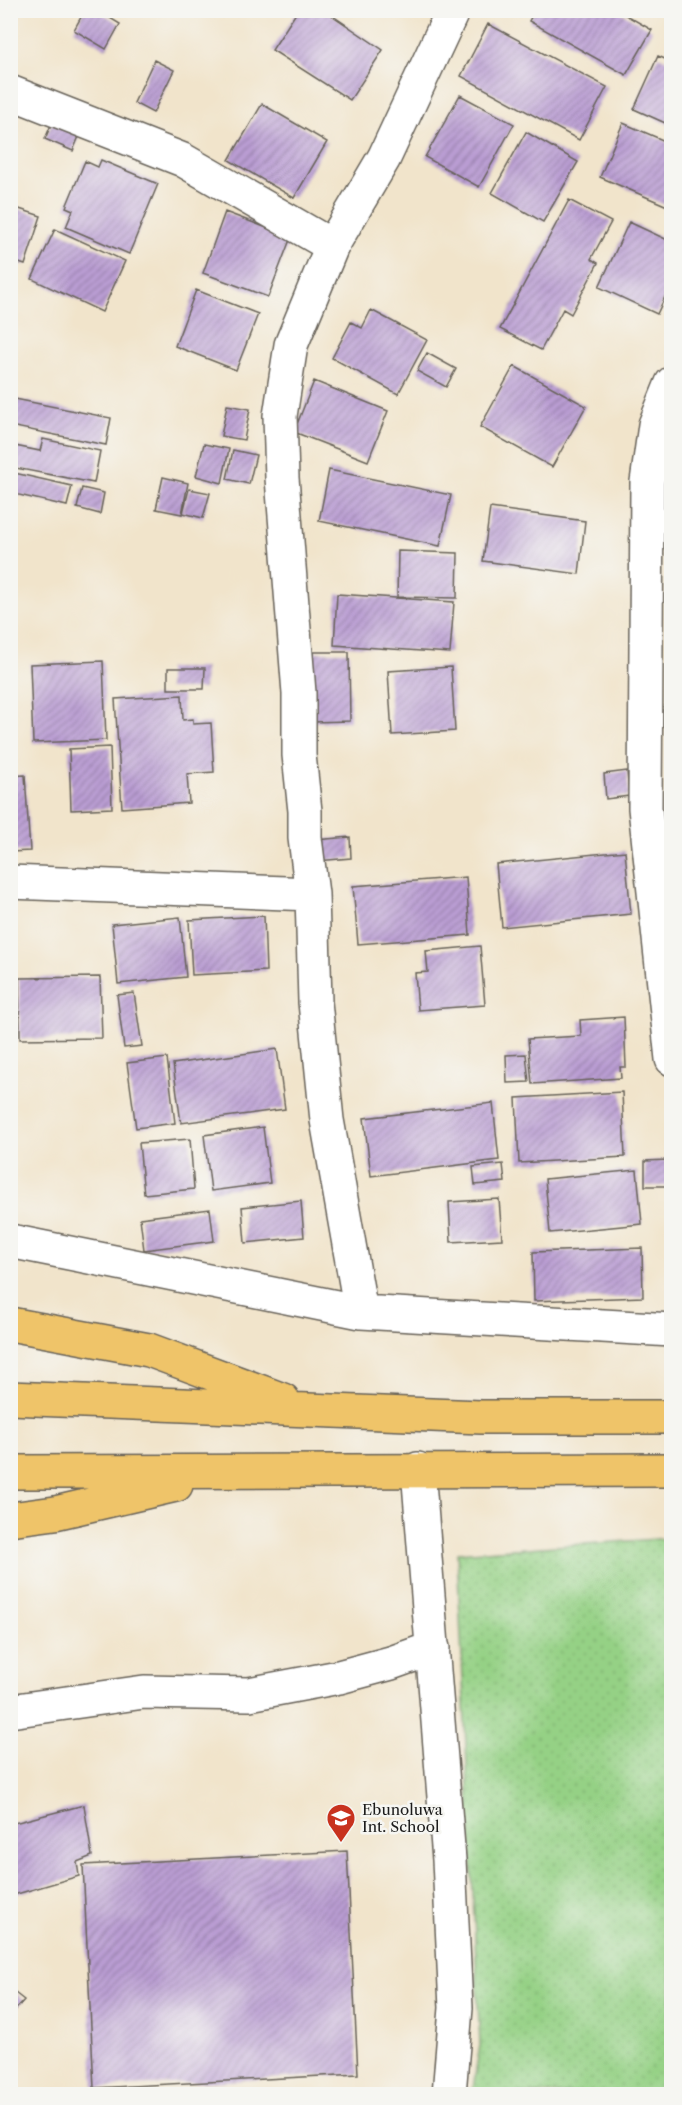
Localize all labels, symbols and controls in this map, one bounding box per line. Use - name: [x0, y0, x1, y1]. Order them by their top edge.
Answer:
- place label: Ebunoluwa Int. School: [362, 1800, 443, 1836]
- school or university icon: Ebunoluwa Int. School: [325, 1802, 357, 1844]

